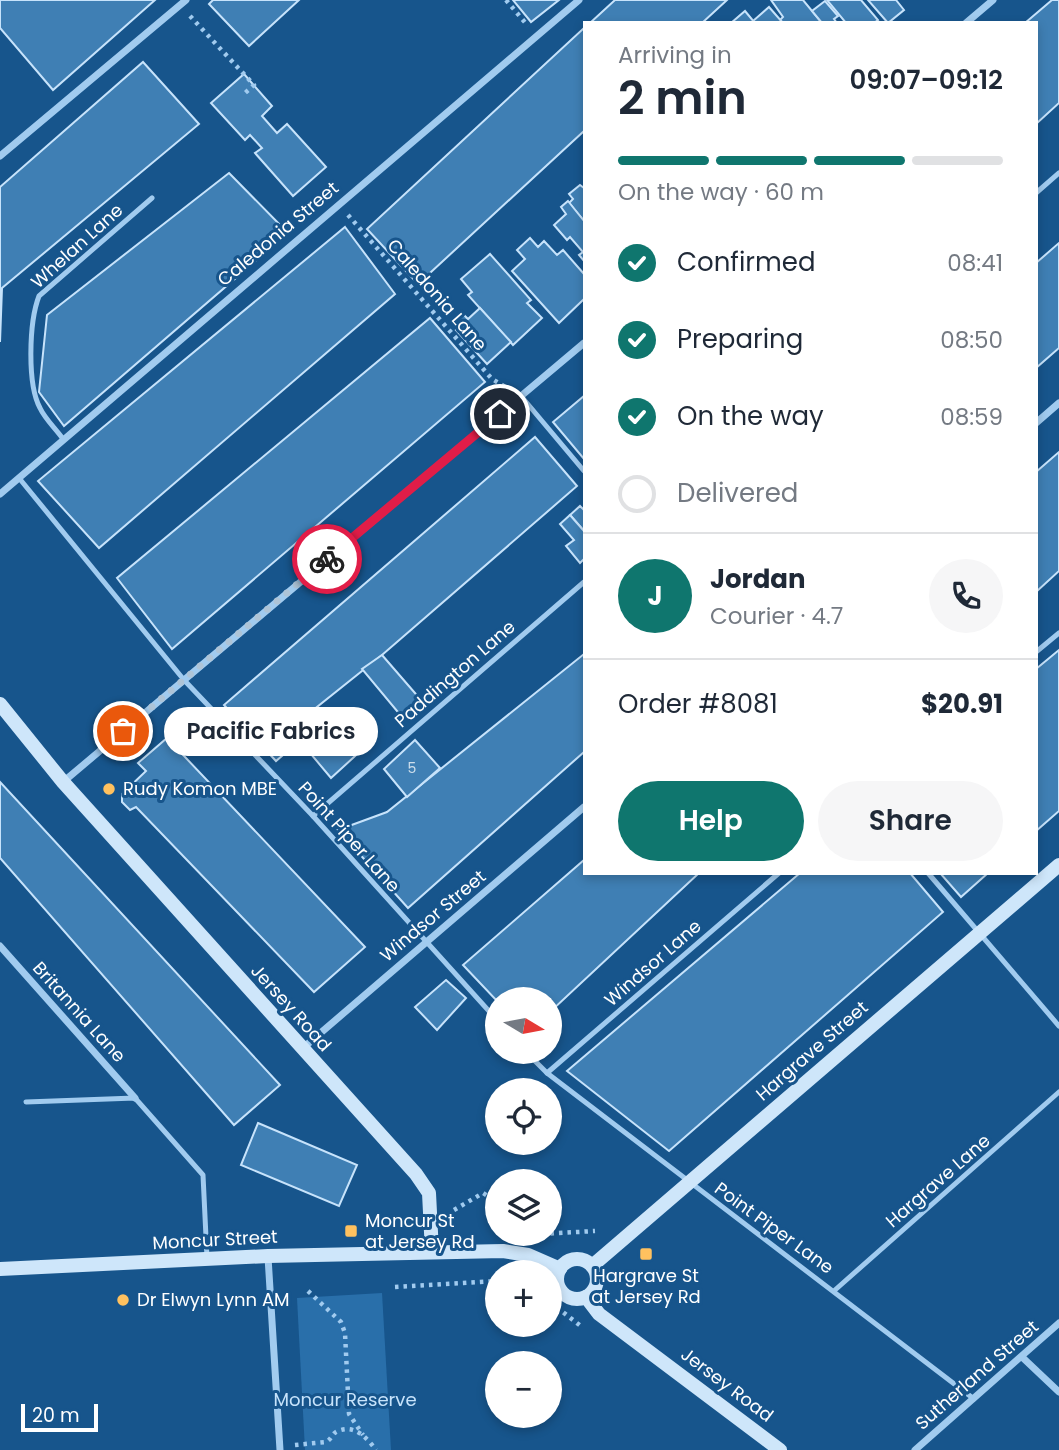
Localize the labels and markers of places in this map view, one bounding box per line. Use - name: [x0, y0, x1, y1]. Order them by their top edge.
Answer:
- pin: [470, 384, 530, 444]
- pin: [93, 701, 153, 761]
- callout: Pacific Fabrics: [165, 706, 378, 756]
- place label: Rudy Komon MBE: [123, 776, 277, 801]
- marker: Rudy Komon MBE: [101, 781, 117, 797]
- place label: Moncur St at Jersey Rd: [365, 1208, 475, 1254]
- marker: Moncur St at Jersey Rd: [343, 1223, 359, 1239]
- marker: Hargrave St at Jersey Rd: [638, 1246, 654, 1262]
- place label: Hargrave St at Jersey Rd: [591, 1263, 701, 1309]
- place label: Dr Elwyn Lynn AM: [137, 1287, 290, 1312]
- marker: Dr Elwyn Lynn AM: [115, 1292, 131, 1308]

